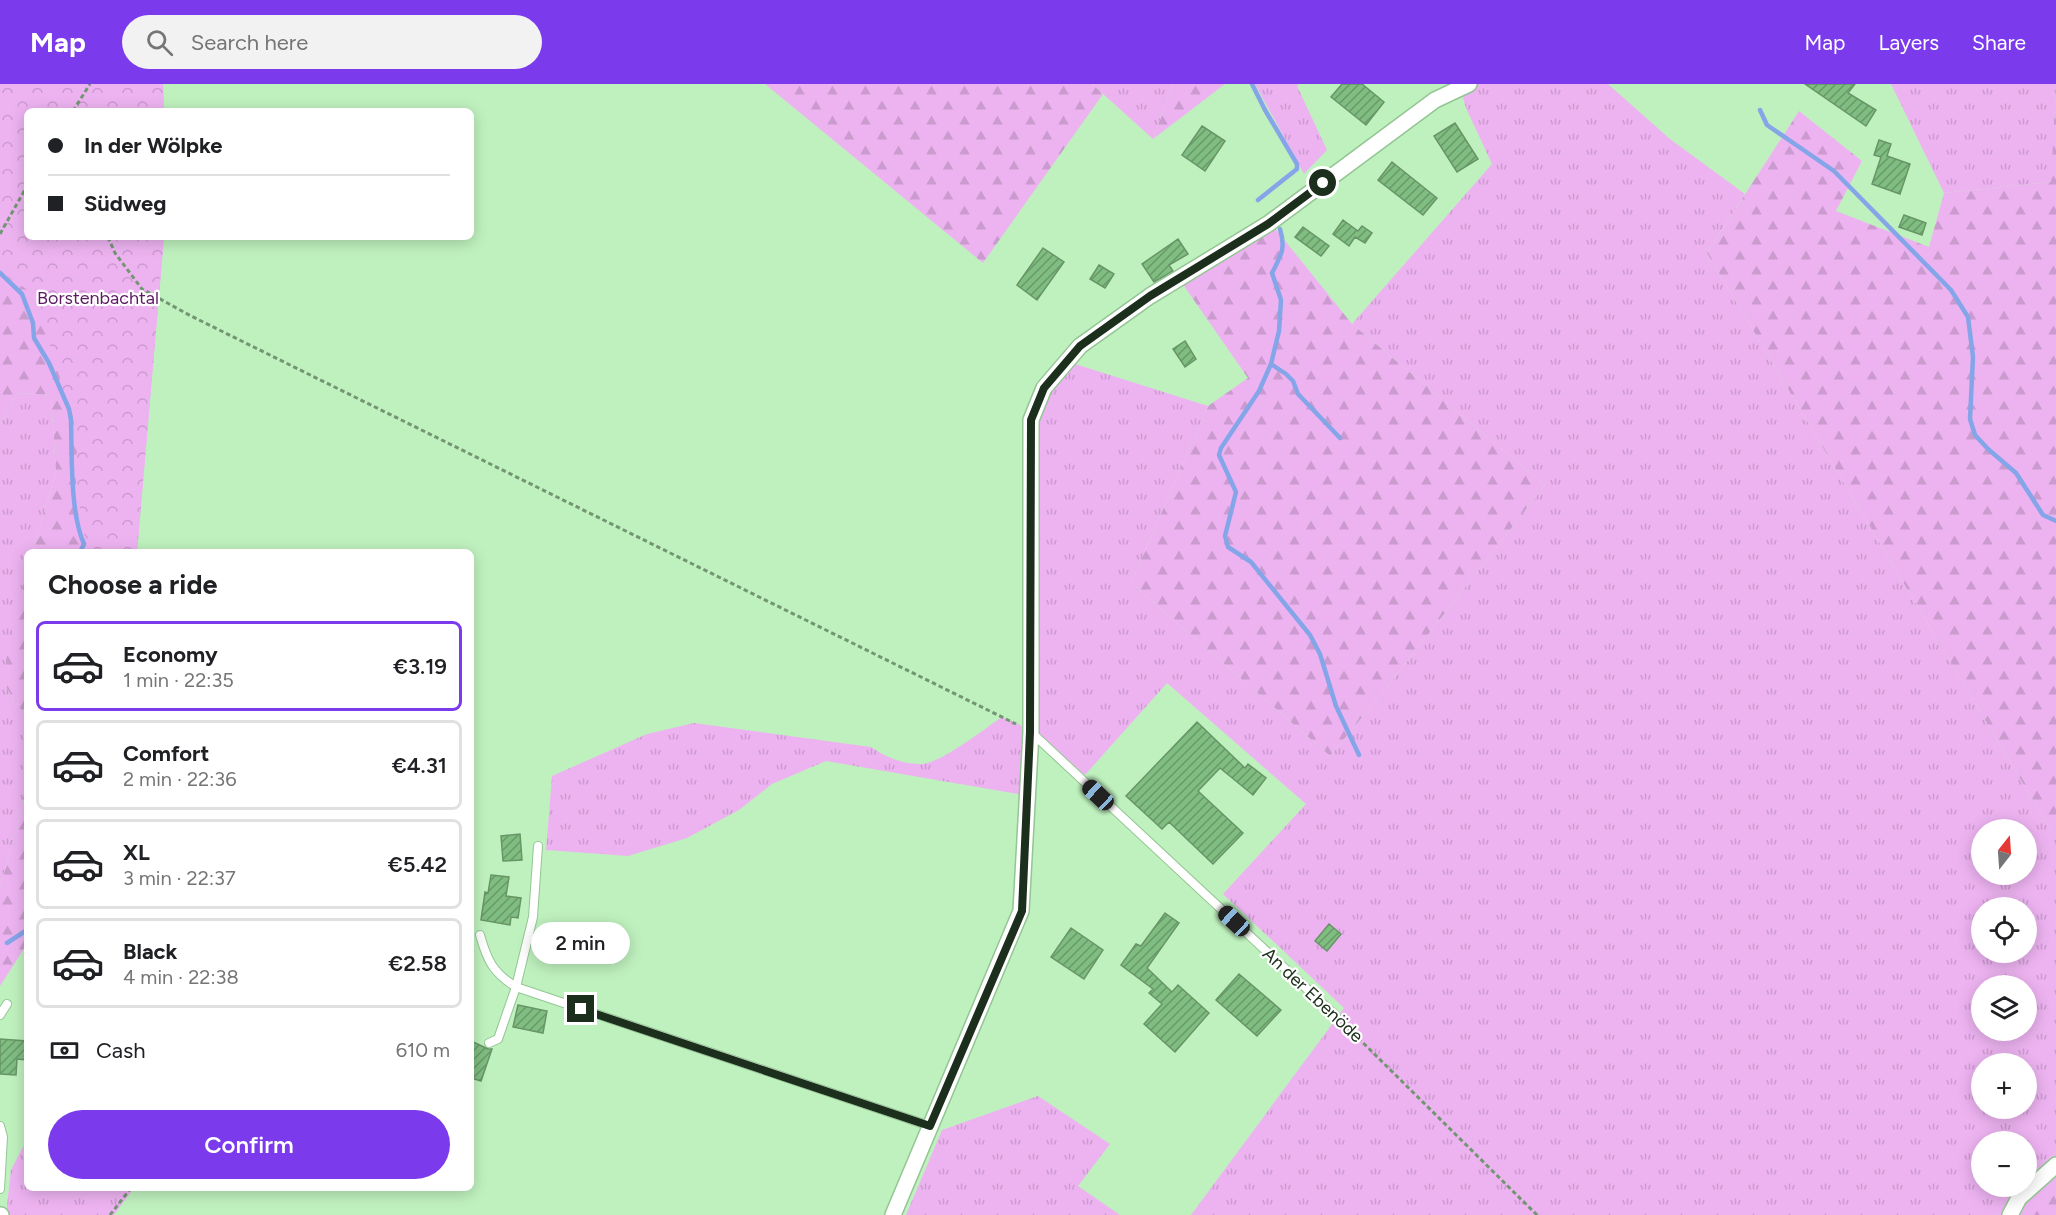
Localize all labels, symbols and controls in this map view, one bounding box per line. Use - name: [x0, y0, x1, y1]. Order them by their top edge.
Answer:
- search box: [122, 15, 542, 69]
- text: Map: [30, 25, 86, 59]
- icon: search: [143, 26, 176, 59]
- text: Search here: [191, 29, 308, 56]
- text: Map: [1805, 30, 1845, 55]
- text: Layers: [1878, 30, 1939, 55]
- text: Share: [1972, 30, 2026, 55]
- text: In der Wölpke: [84, 132, 223, 159]
- route start: [1309, 169, 1336, 196]
- text: Südweg: [84, 190, 166, 217]
- park label: Borstenbachtal: [37, 287, 159, 309]
- text: Choose a ride: [48, 568, 217, 601]
- icon: car: [51, 639, 105, 693]
- text: Economy: [123, 641, 218, 668]
- text: €3.19: [393, 653, 447, 680]
- text: 1 min · 22:35: [123, 668, 234, 692]
- icon: car: [51, 738, 105, 792]
- text: Comfort: [123, 740, 209, 767]
- text: €4.31: [392, 752, 447, 779]
- text: 2 min · 22:36: [123, 767, 237, 791]
- car: [1079, 776, 1117, 814]
- north arrow: [1971, 819, 2037, 885]
- map controls: [1971, 819, 2037, 1197]
- icon: car: [51, 837, 105, 891]
- text: XL: [123, 839, 150, 866]
- text: €5.42: [388, 851, 447, 878]
- text: 3 min · 22:37: [123, 866, 236, 890]
- button: locate: [1971, 897, 2037, 963]
- car: [1215, 902, 1253, 940]
- callout: 2 min: [532, 922, 630, 964]
- text: 2 min: [556, 931, 605, 955]
- icon: car: [51, 936, 105, 990]
- text: Black: [123, 938, 177, 965]
- street label: An der Ebenöde: [1258, 943, 1368, 1047]
- text: €2.58: [388, 950, 447, 977]
- text: 4 min · 22:38: [123, 965, 239, 989]
- button: layers: [1971, 975, 2037, 1041]
- route end: [567, 995, 594, 1022]
- icon: cash: [48, 1034, 81, 1067]
- text: Cash: [96, 1037, 146, 1064]
- text: 610 m: [396, 1038, 450, 1062]
- button: +: [1971, 1053, 2037, 1119]
- button: Confirm: [48, 1110, 450, 1179]
- button: −: [1971, 1131, 2037, 1197]

